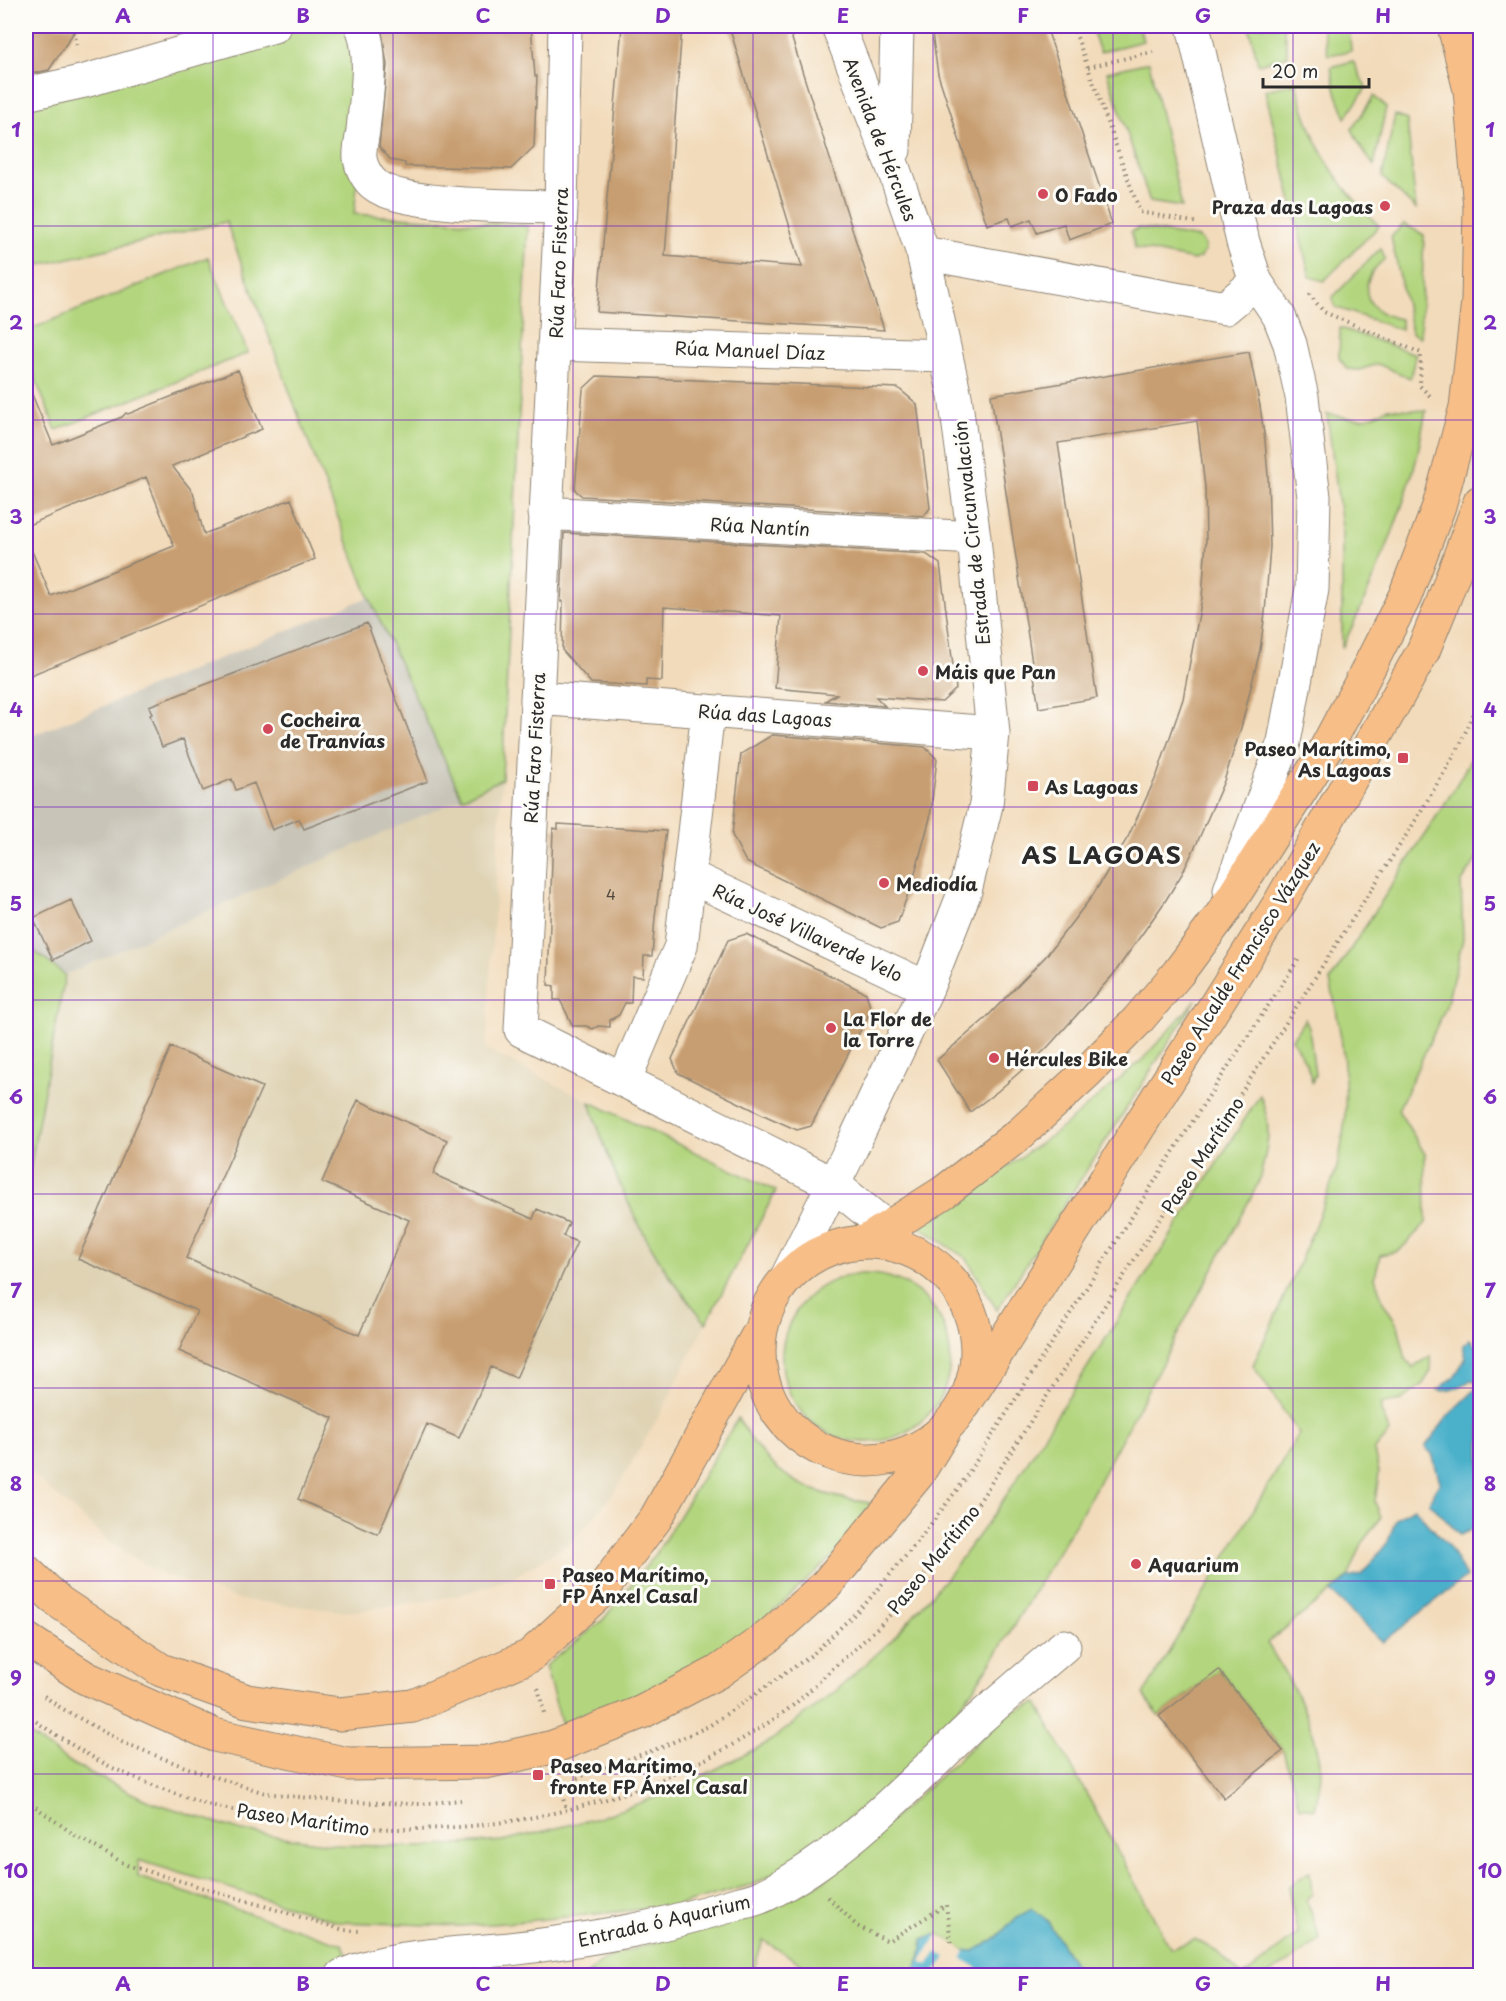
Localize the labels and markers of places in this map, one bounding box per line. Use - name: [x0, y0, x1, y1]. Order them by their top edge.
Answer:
- place label: O Fado: [1055, 181, 1118, 208]
- marker: O Fado: [1036, 187, 1050, 201]
- place label: Praza das Lagoas: [1212, 193, 1373, 220]
- marker: Praza das Lagoas: [1378, 199, 1392, 213]
- place label: Máis que Pan: [935, 658, 1056, 685]
- marker: Máis que Pan: [916, 664, 930, 678]
- place label: Cocheira de Tranvías: [280, 706, 386, 754]
- marker: Cocheira de Tranvías: [261, 722, 275, 736]
- place label: Paseo Marítimo, As Lagoas: [1244, 735, 1391, 783]
- marker: Paseo Marítimo, As Lagoas: [1396, 751, 1410, 765]
- place label: As Lagoas: [1045, 773, 1138, 800]
- marker: As Lagoas: [1026, 779, 1040, 793]
- place label: Mediodía: [896, 870, 978, 897]
- marker: Mediodía: [877, 876, 891, 890]
- place label: La Flor de la Torre: [843, 1005, 932, 1053]
- marker: La Flor de la Torre: [824, 1021, 838, 1035]
- place label: Hércules Bike: [1006, 1045, 1128, 1072]
- marker: Hércules Bike: [987, 1051, 1001, 1065]
- place label: Aquarium: [1147, 1551, 1239, 1578]
- marker: Aquarium: [1129, 1557, 1143, 1571]
- place label: Paseo Marítimo, FP Ánxel Casal: [562, 1561, 709, 1609]
- marker: Paseo Marítimo, FP Ánxel Casal: [543, 1577, 557, 1591]
- place label: Paseo Marítimo, fronte FP Ánxel Casal: [550, 1752, 748, 1800]
- marker: Paseo Marítimo, fronte FP Ánxel Casal: [531, 1768, 545, 1782]

